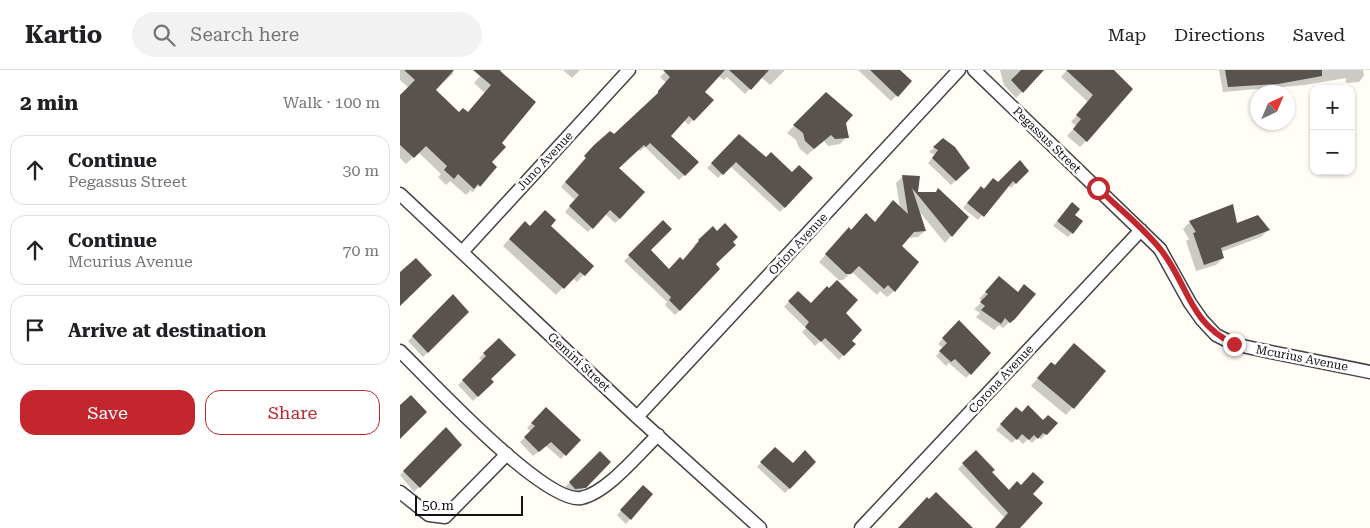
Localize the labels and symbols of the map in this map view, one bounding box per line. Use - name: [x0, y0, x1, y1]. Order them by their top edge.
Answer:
- north arrow: [1250, 85, 1295, 130]
- street label: Pegassus Street: [1010, 104, 1084, 176]
- street label: Juno Avenue: [514, 128, 576, 193]
- route start: [1087, 177, 1110, 200]
- street label: Orion Avenue: [766, 210, 830, 278]
- street label: Gemini Street: [545, 330, 613, 395]
- route end: [1223, 333, 1246, 356]
- street label: Corona Avenue: [966, 342, 1037, 416]
- street label: Mcurius Avenue: [1255, 342, 1350, 374]
- scale bar: [415, 493, 522, 516]

